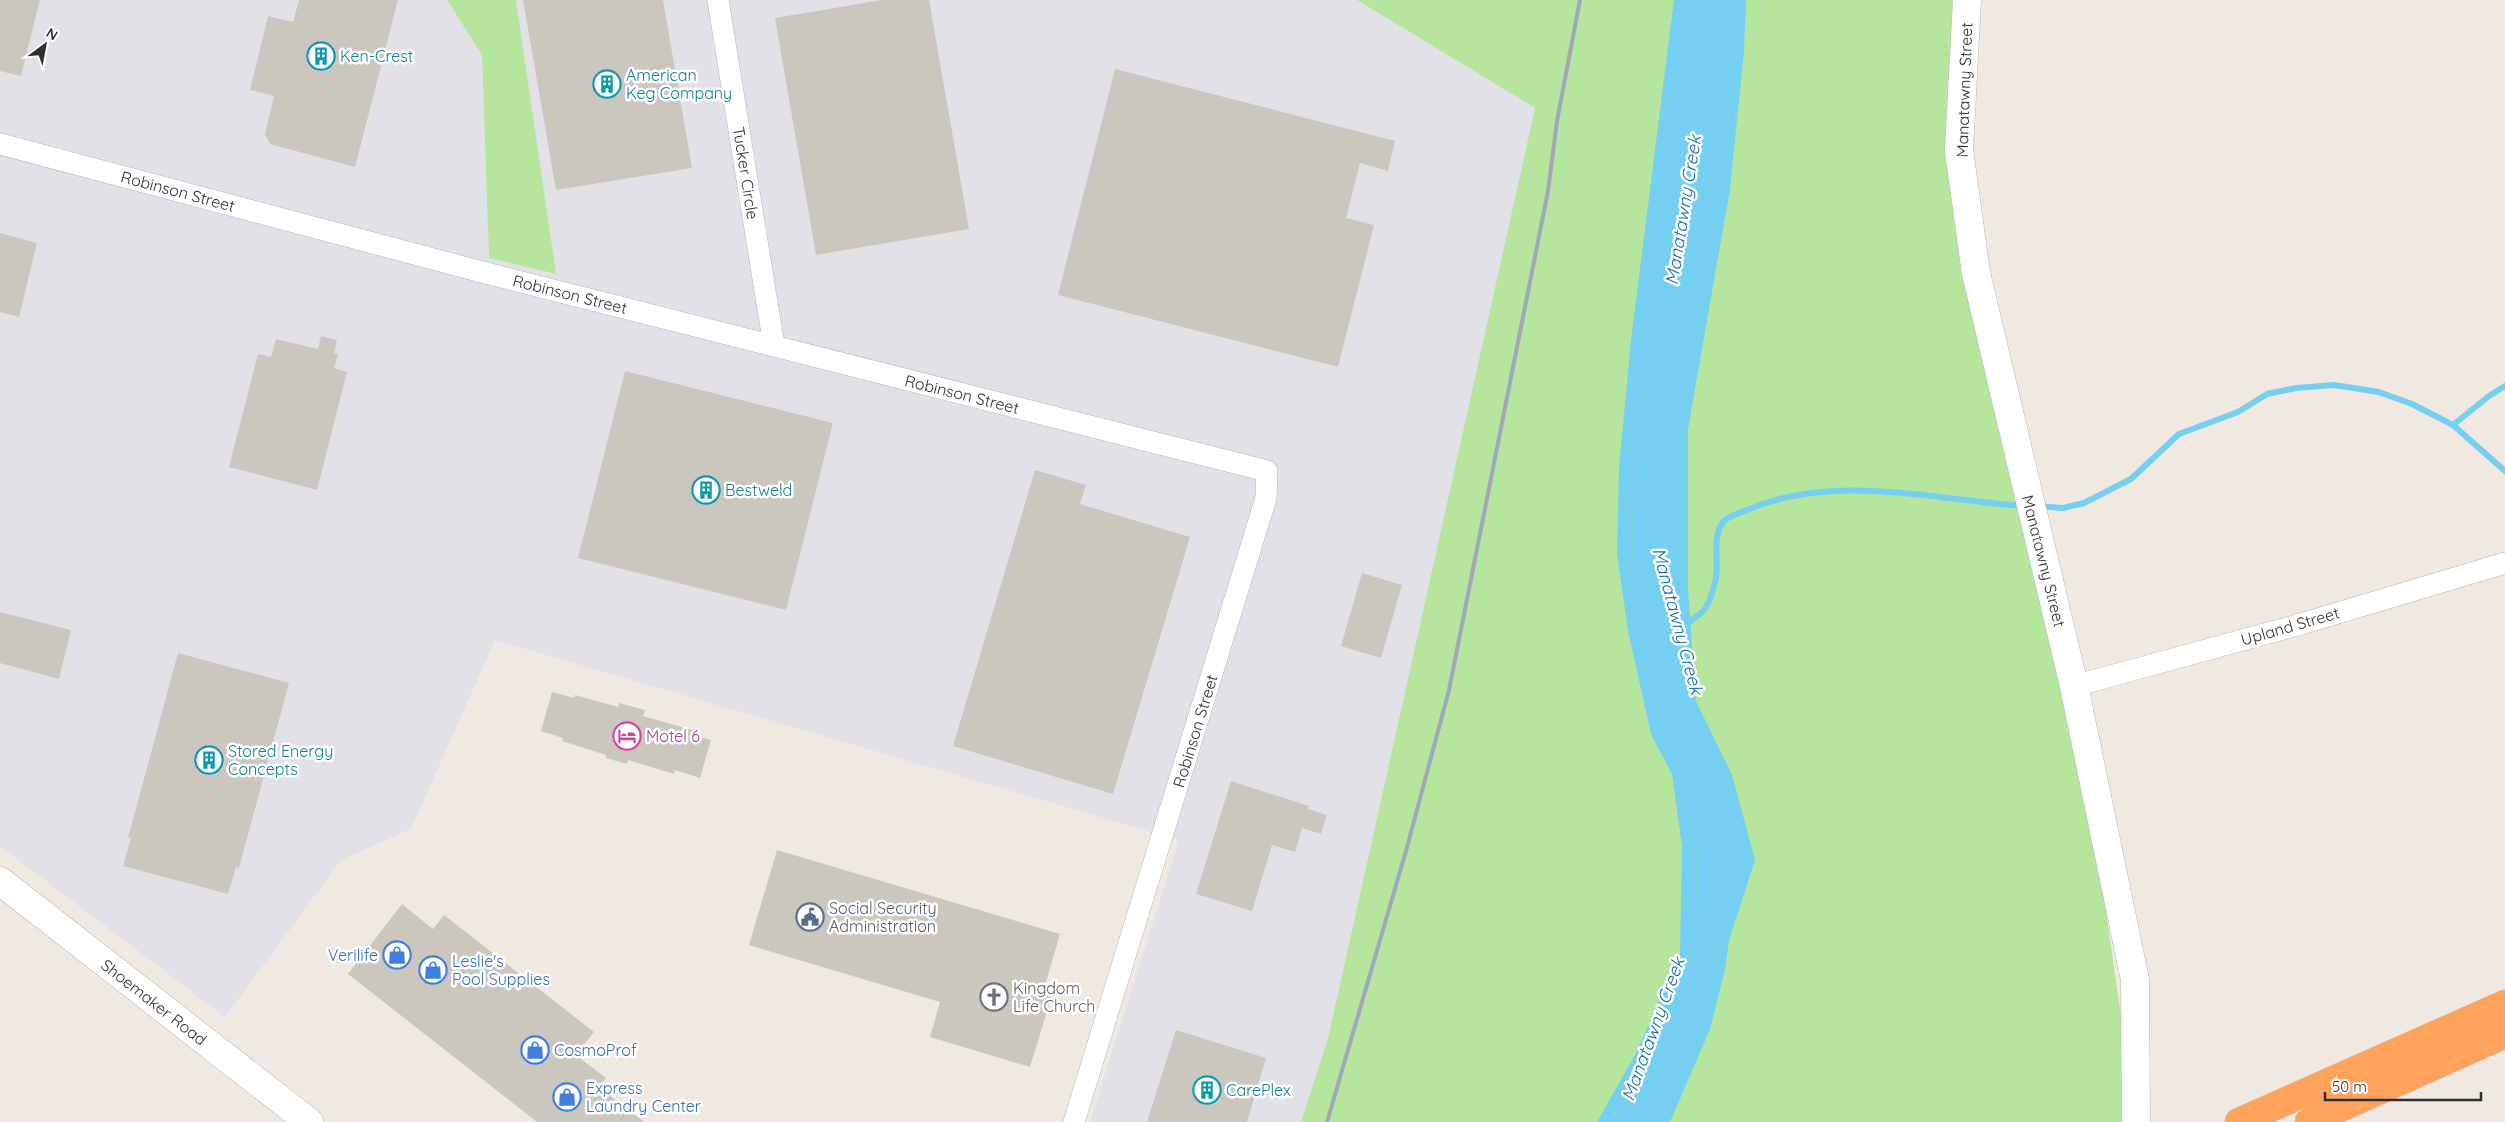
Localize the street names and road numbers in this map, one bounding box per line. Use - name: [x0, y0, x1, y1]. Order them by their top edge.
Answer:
- street label: Manatawny Street: [1952, 22, 1976, 158]
- street label: Tucker Circle: [729, 125, 763, 221]
- street label: Robinson Street: [119, 166, 237, 216]
- street label: Robinson Street: [511, 270, 629, 318]
- street label: Robinson Street: [903, 370, 1021, 418]
- street label: Manatawny Street: [2018, 493, 2070, 629]
- street label: Upland Street: [2238, 602, 2342, 650]
- street label: Robinson Street: [1168, 672, 1222, 790]
- street label: Shoemaker Road: [97, 955, 211, 1049]

